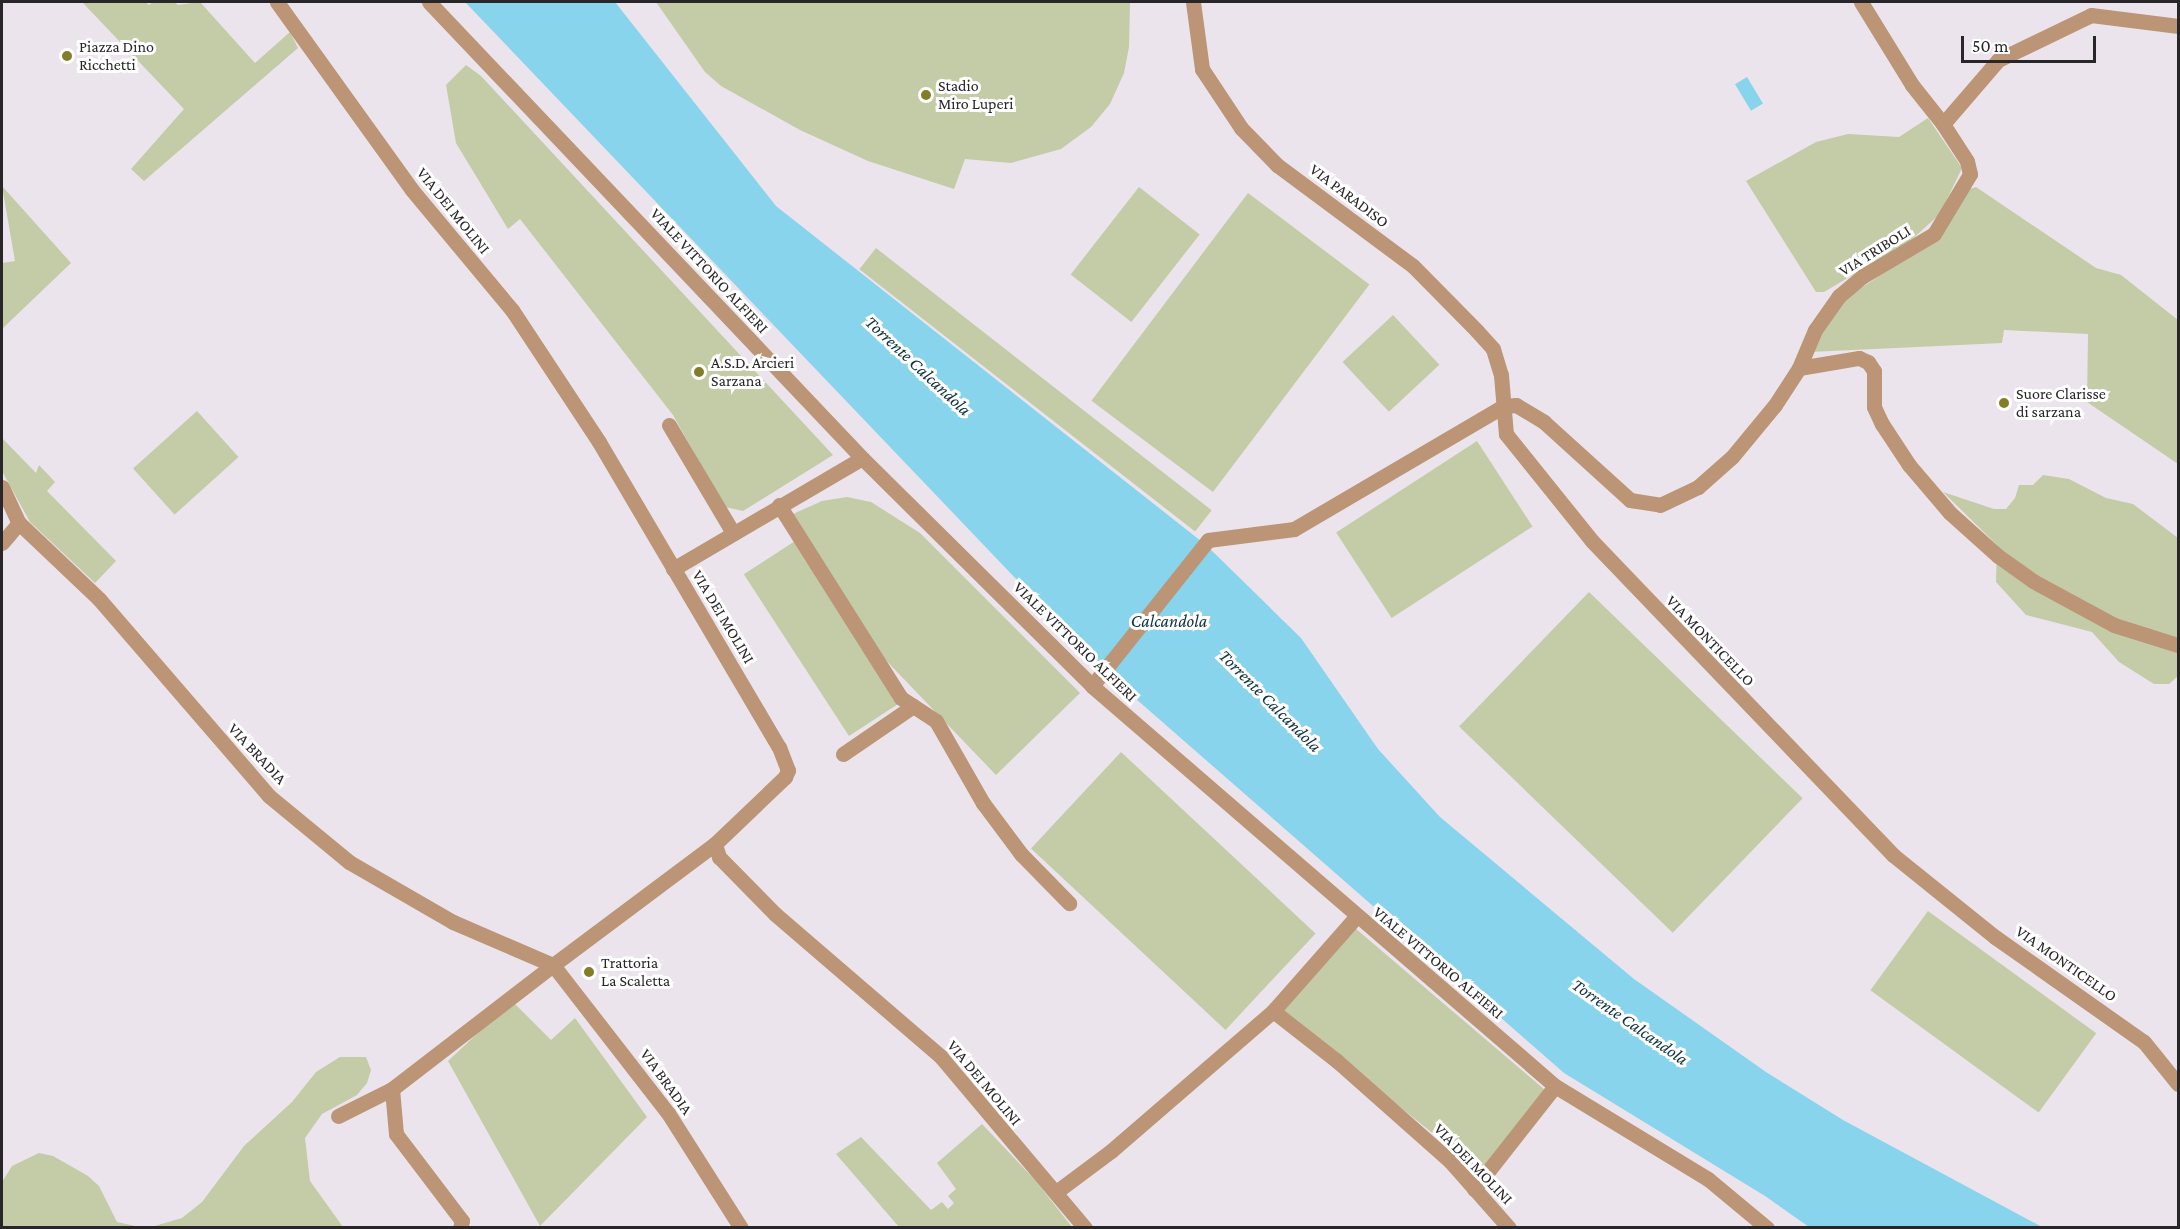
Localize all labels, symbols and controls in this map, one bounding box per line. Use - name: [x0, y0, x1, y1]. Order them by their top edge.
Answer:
- scale bar: [1964, 24, 2099, 62]
- text: 50 m: [1972, 36, 2009, 56]
- place label: Piazza Dino Ricchetti: [79, 37, 154, 75]
- marker: Piazza Dino Ricchetti: [60, 49, 74, 63]
- place label: Stadio Miro Luperi: [938, 76, 1013, 114]
- marker: Stadio Miro Luperi: [919, 88, 933, 102]
- street label: VIA PARADISO: [1306, 160, 1392, 232]
- street label: VIA DEI MOLINI: [412, 164, 494, 258]
- street label: VIALE VITTORIO ALFIERI: [646, 204, 772, 338]
- street label: VIA TRIBOLI: [1836, 221, 1914, 281]
- water label: Torrente Calcandola: [861, 311, 975, 421]
- place label: A.S.D. Arcieri Sarzana: [711, 353, 794, 391]
- marker: A.S.D. Arcieri Sarzana: [692, 365, 706, 379]
- place label: Suore Clarisse di sarzana: [2016, 384, 2106, 422]
- marker: Suore Clarisse di sarzana: [1997, 396, 2011, 410]
- street label: VIA DEI MOLINI: [688, 567, 758, 667]
- street label: VIALE VITTORIO ALFIERI: [1009, 578, 1141, 706]
- street label: VIA MONTICELLO: [1662, 592, 1758, 690]
- water label: Calcandola: [1131, 610, 1207, 632]
- water label: Torrente Calcandola: [1214, 645, 1326, 757]
- street label: VIA BRADIA: [224, 719, 290, 789]
- street label: VIALE VITTORIO ALFIERI: [1369, 903, 1507, 1023]
- street label: VIA MONTICELLO: [2012, 922, 2120, 1006]
- place label: Trattoria La Scaletta: [601, 953, 670, 991]
- marker: Trattoria La Scaletta: [582, 965, 596, 979]
- water label: Torrente Calcandola: [1568, 974, 1692, 1070]
- street label: VIA DEI MOLINI: [943, 1036, 1025, 1130]
- street label: VIA BRADIA: [636, 1045, 696, 1119]
- street label: VIA DEI MOLINI: [1429, 1119, 1517, 1209]

